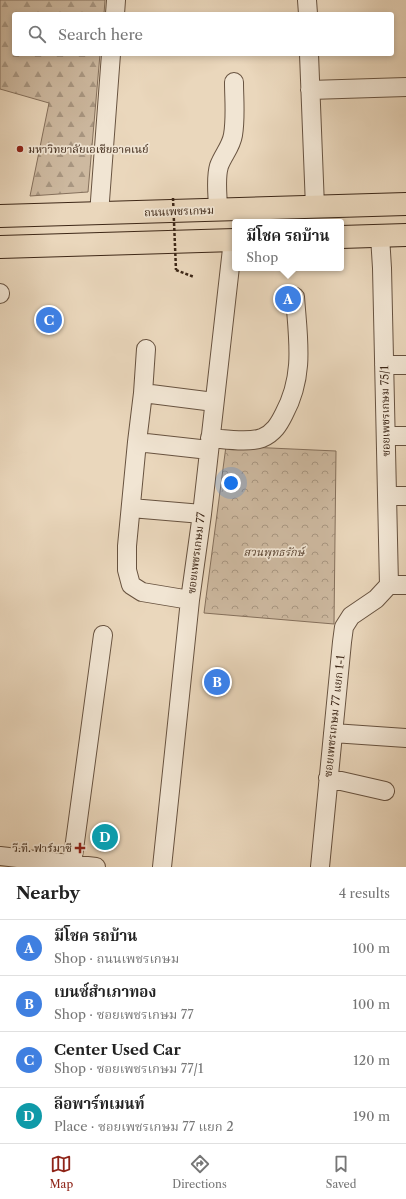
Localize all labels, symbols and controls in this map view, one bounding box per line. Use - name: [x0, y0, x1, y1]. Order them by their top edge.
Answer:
- search box: [12, 12, 394, 56]
- icon: search: [26, 23, 48, 45]
- text: Search here: [58, 25, 143, 44]
- place label: มหาวิทยาลัยเอเชียอาคเนย์: [28, 142, 149, 156]
- marker: มหาวิทยาลัยเอเชียอาคเนย์: [15, 144, 25, 154]
- street label: ถนนเพชรเกษม: [144, 203, 214, 219]
- popup: [232, 219, 344, 271]
- text: มีโชค รถบ้าน: [246, 226, 330, 245]
- text: Shop: [246, 249, 278, 265]
- pin: A: [275, 284, 301, 314]
- pin: C: [36, 305, 62, 335]
- street label: ซอยเพชรเกษม 75/1: [377, 365, 393, 457]
- your location: [221, 473, 241, 493]
- street label: ซอยเพชรเกษม 77: [184, 511, 208, 595]
- park label: สวนพุทธรักษ์: [244, 545, 306, 560]
- street label: ซอยเพชรเกษม 77 แยก 1-1: [321, 654, 347, 778]
- pin: B: [204, 667, 230, 697]
- pin: D: [92, 822, 118, 852]
- place label: วี.ที. ฟาร์มาซี: [12, 841, 72, 855]
- marker: วี.ที. ฟาร์มาซี: [75, 843, 85, 853]
- text: Nearby: [16, 883, 80, 903]
- text: 4 results: [339, 885, 390, 901]
- text: มีโชค รถบ้าน: [54, 926, 137, 945]
- text: A: [24, 940, 34, 956]
- text: 100 m: [352, 940, 390, 956]
- text: Shop · ถนนเพชรเกษม: [54, 950, 179, 966]
- text: เบนซ์สำเภาทอง: [54, 982, 156, 1001]
- text: B: [24, 996, 34, 1012]
- text: 100 m: [352, 996, 390, 1012]
- text: Shop · ซอยเพชรเกษม 77: [54, 1006, 194, 1022]
- text: Center Used Car: [54, 1040, 181, 1059]
- text: C: [24, 1052, 34, 1068]
- text: 120 m: [353, 1052, 390, 1068]
- text: Shop · ซอยเพชรเกษม 77/1: [54, 1060, 203, 1076]
- text: ลีอพาร์ทเมนท์: [54, 1094, 145, 1113]
- text: D: [23, 1108, 35, 1124]
- text: 190 m: [353, 1108, 390, 1124]
- text: Place · ซอยเพชรเกษม 77 แยก 2: [54, 1118, 234, 1134]
- tab: Map: [50, 1153, 73, 1191]
- tab: Directions: [172, 1153, 227, 1191]
- tab: Saved: [326, 1153, 356, 1191]

